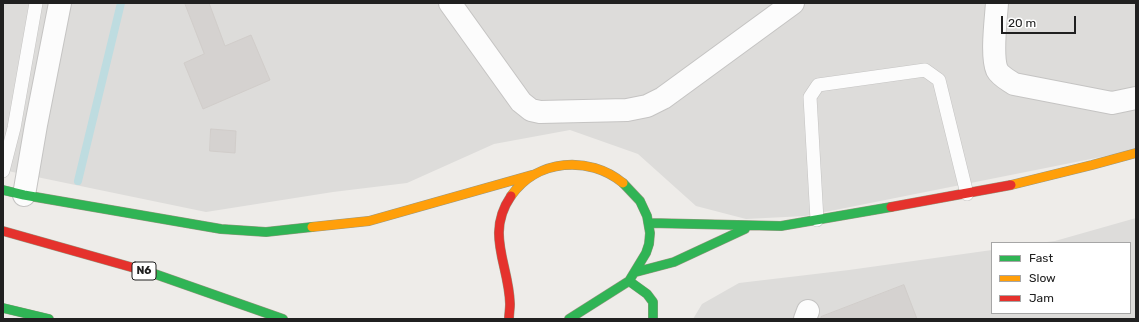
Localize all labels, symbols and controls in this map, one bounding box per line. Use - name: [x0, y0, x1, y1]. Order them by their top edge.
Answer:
- scale bar: [1003, 8, 1078, 34]
- text: 20 m: [1008, 16, 1036, 30]
- legend: [991, 242, 1131, 314]
- text: Fast: [1029, 251, 1053, 265]
- road number: N6: [132, 262, 156, 280]
- text: Slow: [1029, 271, 1056, 285]
- text: Jam: [1029, 291, 1054, 305]

